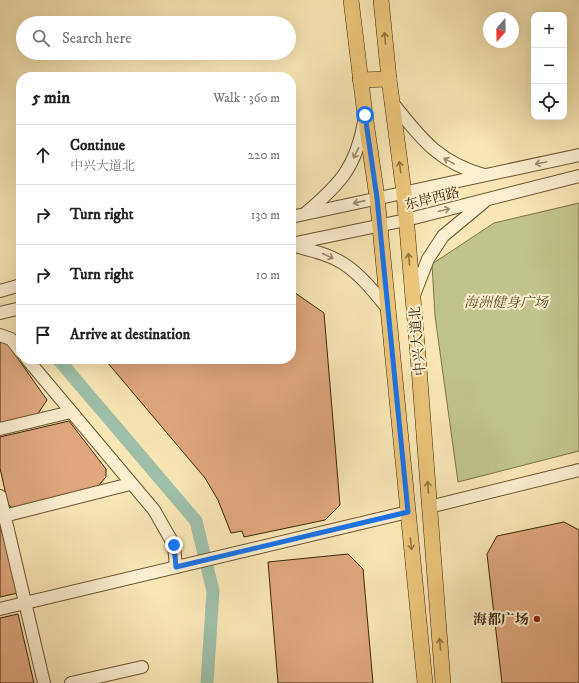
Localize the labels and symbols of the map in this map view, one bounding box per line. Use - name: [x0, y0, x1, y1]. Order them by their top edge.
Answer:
- north arrow: [483, 12, 519, 48]
- one-way arrow: [381, 32, 389, 45]
- route start: [356, 106, 374, 124]
- one-way arrow: [352, 147, 359, 159]
- one-way arrow: [443, 157, 455, 164]
- one-way arrow: [535, 160, 548, 168]
- one-way arrow: [396, 161, 404, 174]
- street label: 东岸西路: [403, 183, 462, 214]
- one-way arrow: [353, 198, 366, 206]
- one-way arrow: [437, 206, 450, 213]
- one-way arrow: [322, 253, 334, 260]
- one-way arrow: [406, 253, 413, 266]
- park label: 海洲健身广场: [464, 294, 549, 312]
- street label: 中兴大道北: [406, 305, 430, 377]
- one-way arrow: [424, 481, 431, 494]
- route end: [165, 536, 183, 554]
- one-way arrow: [407, 537, 415, 550]
- place label: 海都广场: [473, 611, 529, 629]
- marker: 海都广场: [532, 614, 542, 624]
- one-way arrow: [437, 638, 444, 651]

